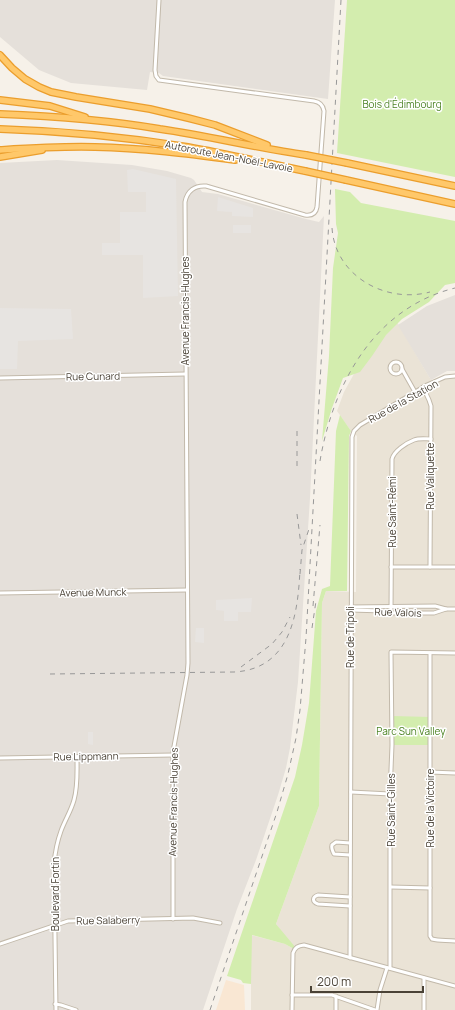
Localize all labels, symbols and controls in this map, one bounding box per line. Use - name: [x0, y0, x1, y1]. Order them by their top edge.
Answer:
- park label: Bois d'Édimbourg: [362, 97, 442, 111]
- street label: Autoroute Jean-Noël-Lavoie: [164, 137, 294, 175]
- street label: Avenue Francis-Hughes: [178, 256, 192, 366]
- street label: Rue Cunard: [66, 369, 120, 383]
- street label: Rue de la Station: [366, 376, 440, 426]
- street label: Rue Valiquette: [423, 442, 437, 509]
- street label: Rue Saint-Rémi: [385, 476, 399, 548]
- street label: Avenue Munck: [59, 584, 128, 600]
- street label: Rue Valois: [374, 604, 422, 620]
- street label: Rue de Tripoli: [343, 606, 357, 668]
- park label: Parc Sun Valley: [376, 724, 446, 738]
- street label: Avenue Francis-Hughes: [165, 747, 181, 857]
- street label: Rue Lippmann: [53, 748, 119, 764]
- street label: Rue de la Victoire: [423, 768, 437, 847]
- street label: Rue Saint-Gilles: [384, 773, 398, 847]
- street label: Boulevard Fortin: [48, 857, 62, 931]
- street label: Rue Salaberry: [76, 912, 141, 928]
- scale bar: [311, 968, 423, 994]
- text: 200 m: [317, 973, 351, 990]

